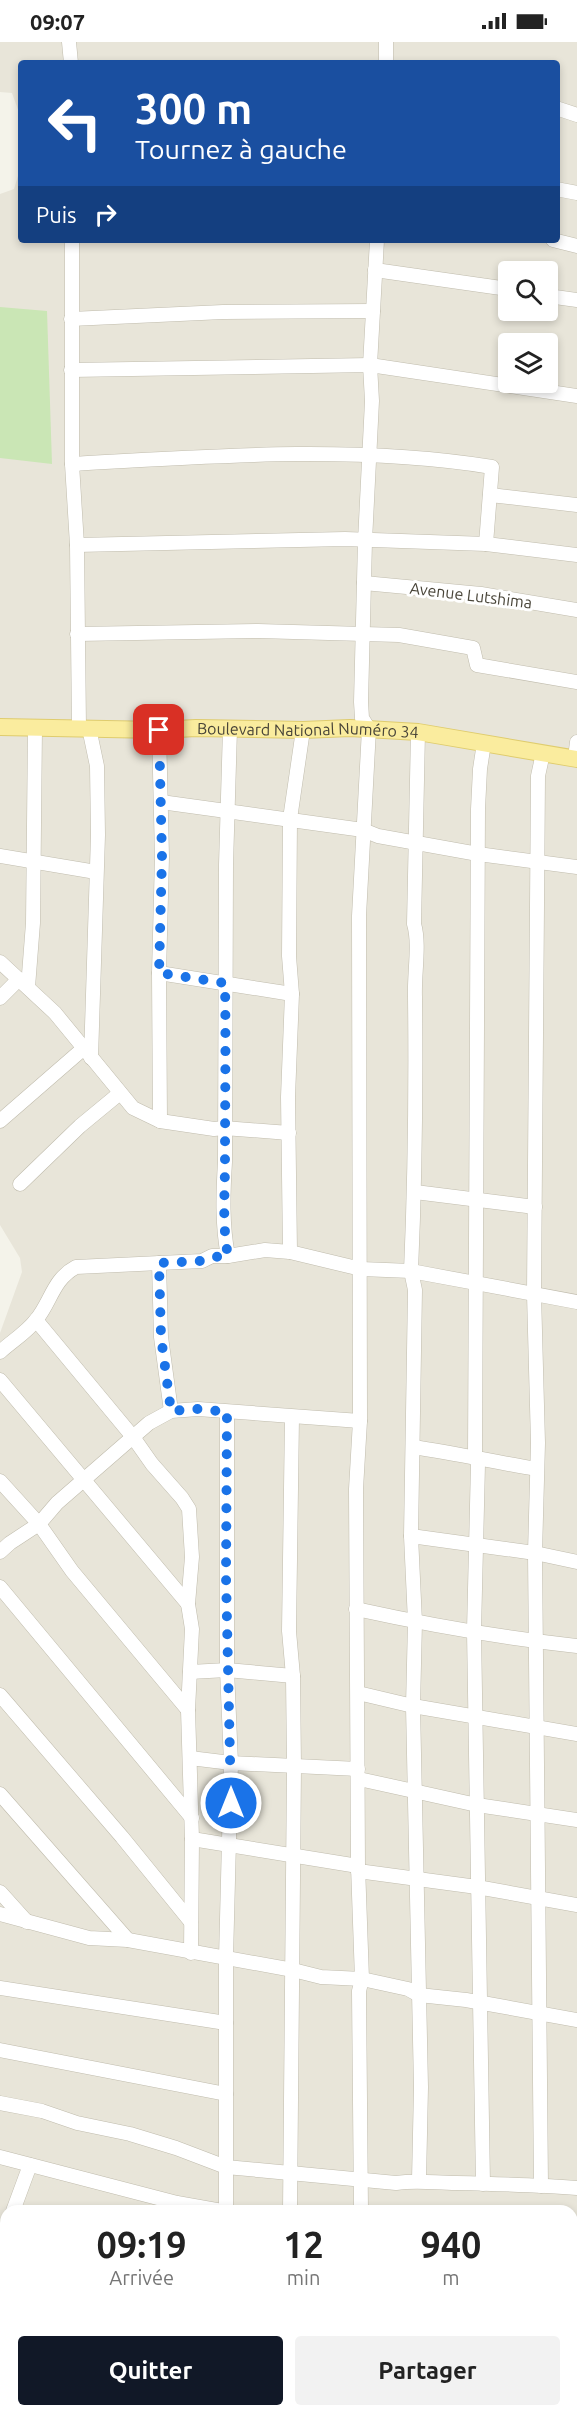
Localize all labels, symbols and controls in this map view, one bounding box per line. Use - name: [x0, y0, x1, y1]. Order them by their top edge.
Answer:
- text: 09:07: [30, 9, 85, 34]
- icon: left: [36, 84, 114, 162]
- text: 300 m: [135, 85, 252, 132]
- text: Tournez à gauche: [135, 134, 347, 164]
- icon: right: [89, 198, 122, 231]
- text: Puis: [36, 202, 77, 227]
- map controls: [498, 261, 558, 393]
- button: search: [498, 261, 558, 321]
- button: layers: [498, 333, 558, 393]
- street label: Avenue Lutshima: [409, 579, 533, 611]
- pin: [133, 704, 184, 755]
- icon: arrive: [142, 713, 175, 746]
- street label: Boulevard National Numéro 34: [197, 719, 419, 741]
- position arrow: [199, 1771, 263, 1835]
- text: 09:19: [97, 2224, 187, 2265]
- text: 12: [283, 2224, 324, 2265]
- text: 940: [420, 2224, 481, 2265]
- text: Arrivée: [109, 2266, 174, 2289]
- text: min: [287, 2266, 320, 2289]
- text: m: [442, 2266, 460, 2289]
- button: Quitter: [18, 2336, 283, 2405]
- button: Partager: [295, 2336, 560, 2405]

